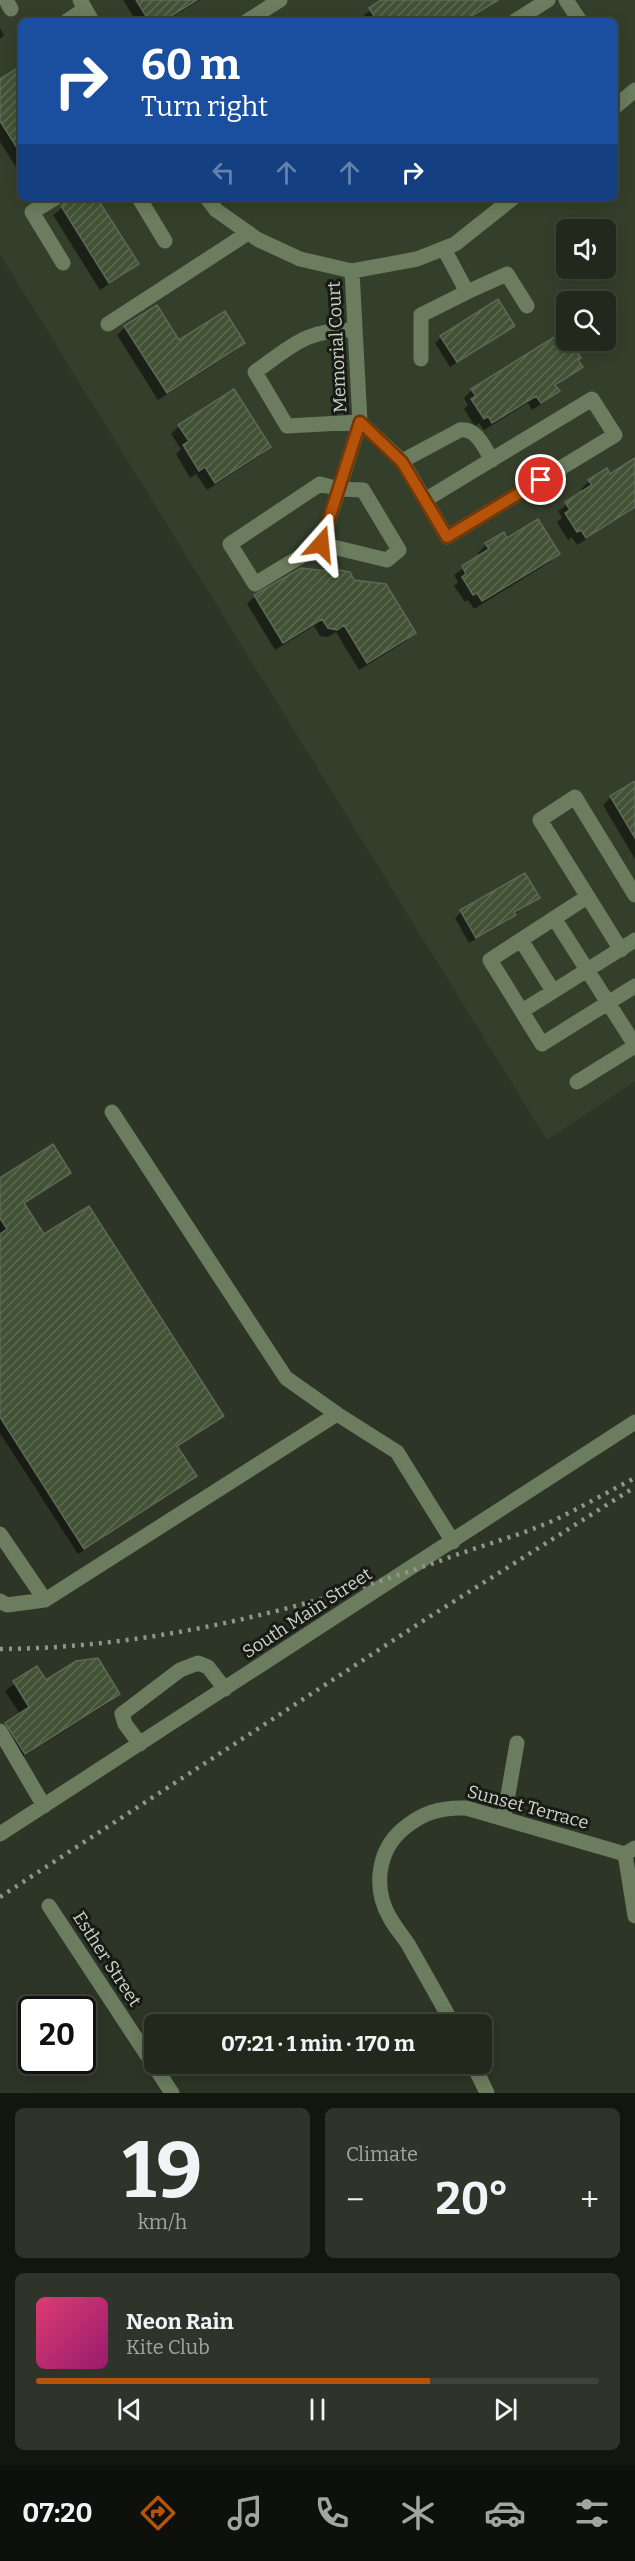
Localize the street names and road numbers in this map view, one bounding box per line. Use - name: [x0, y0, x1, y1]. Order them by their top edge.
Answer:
- street label: Memorial Court: [323, 280, 351, 413]
- street label: South Main Street: [238, 1563, 376, 1663]
- street label: Sunset Terrace: [465, 1780, 591, 1834]
- street label: Esther Street: [68, 1907, 146, 2011]

